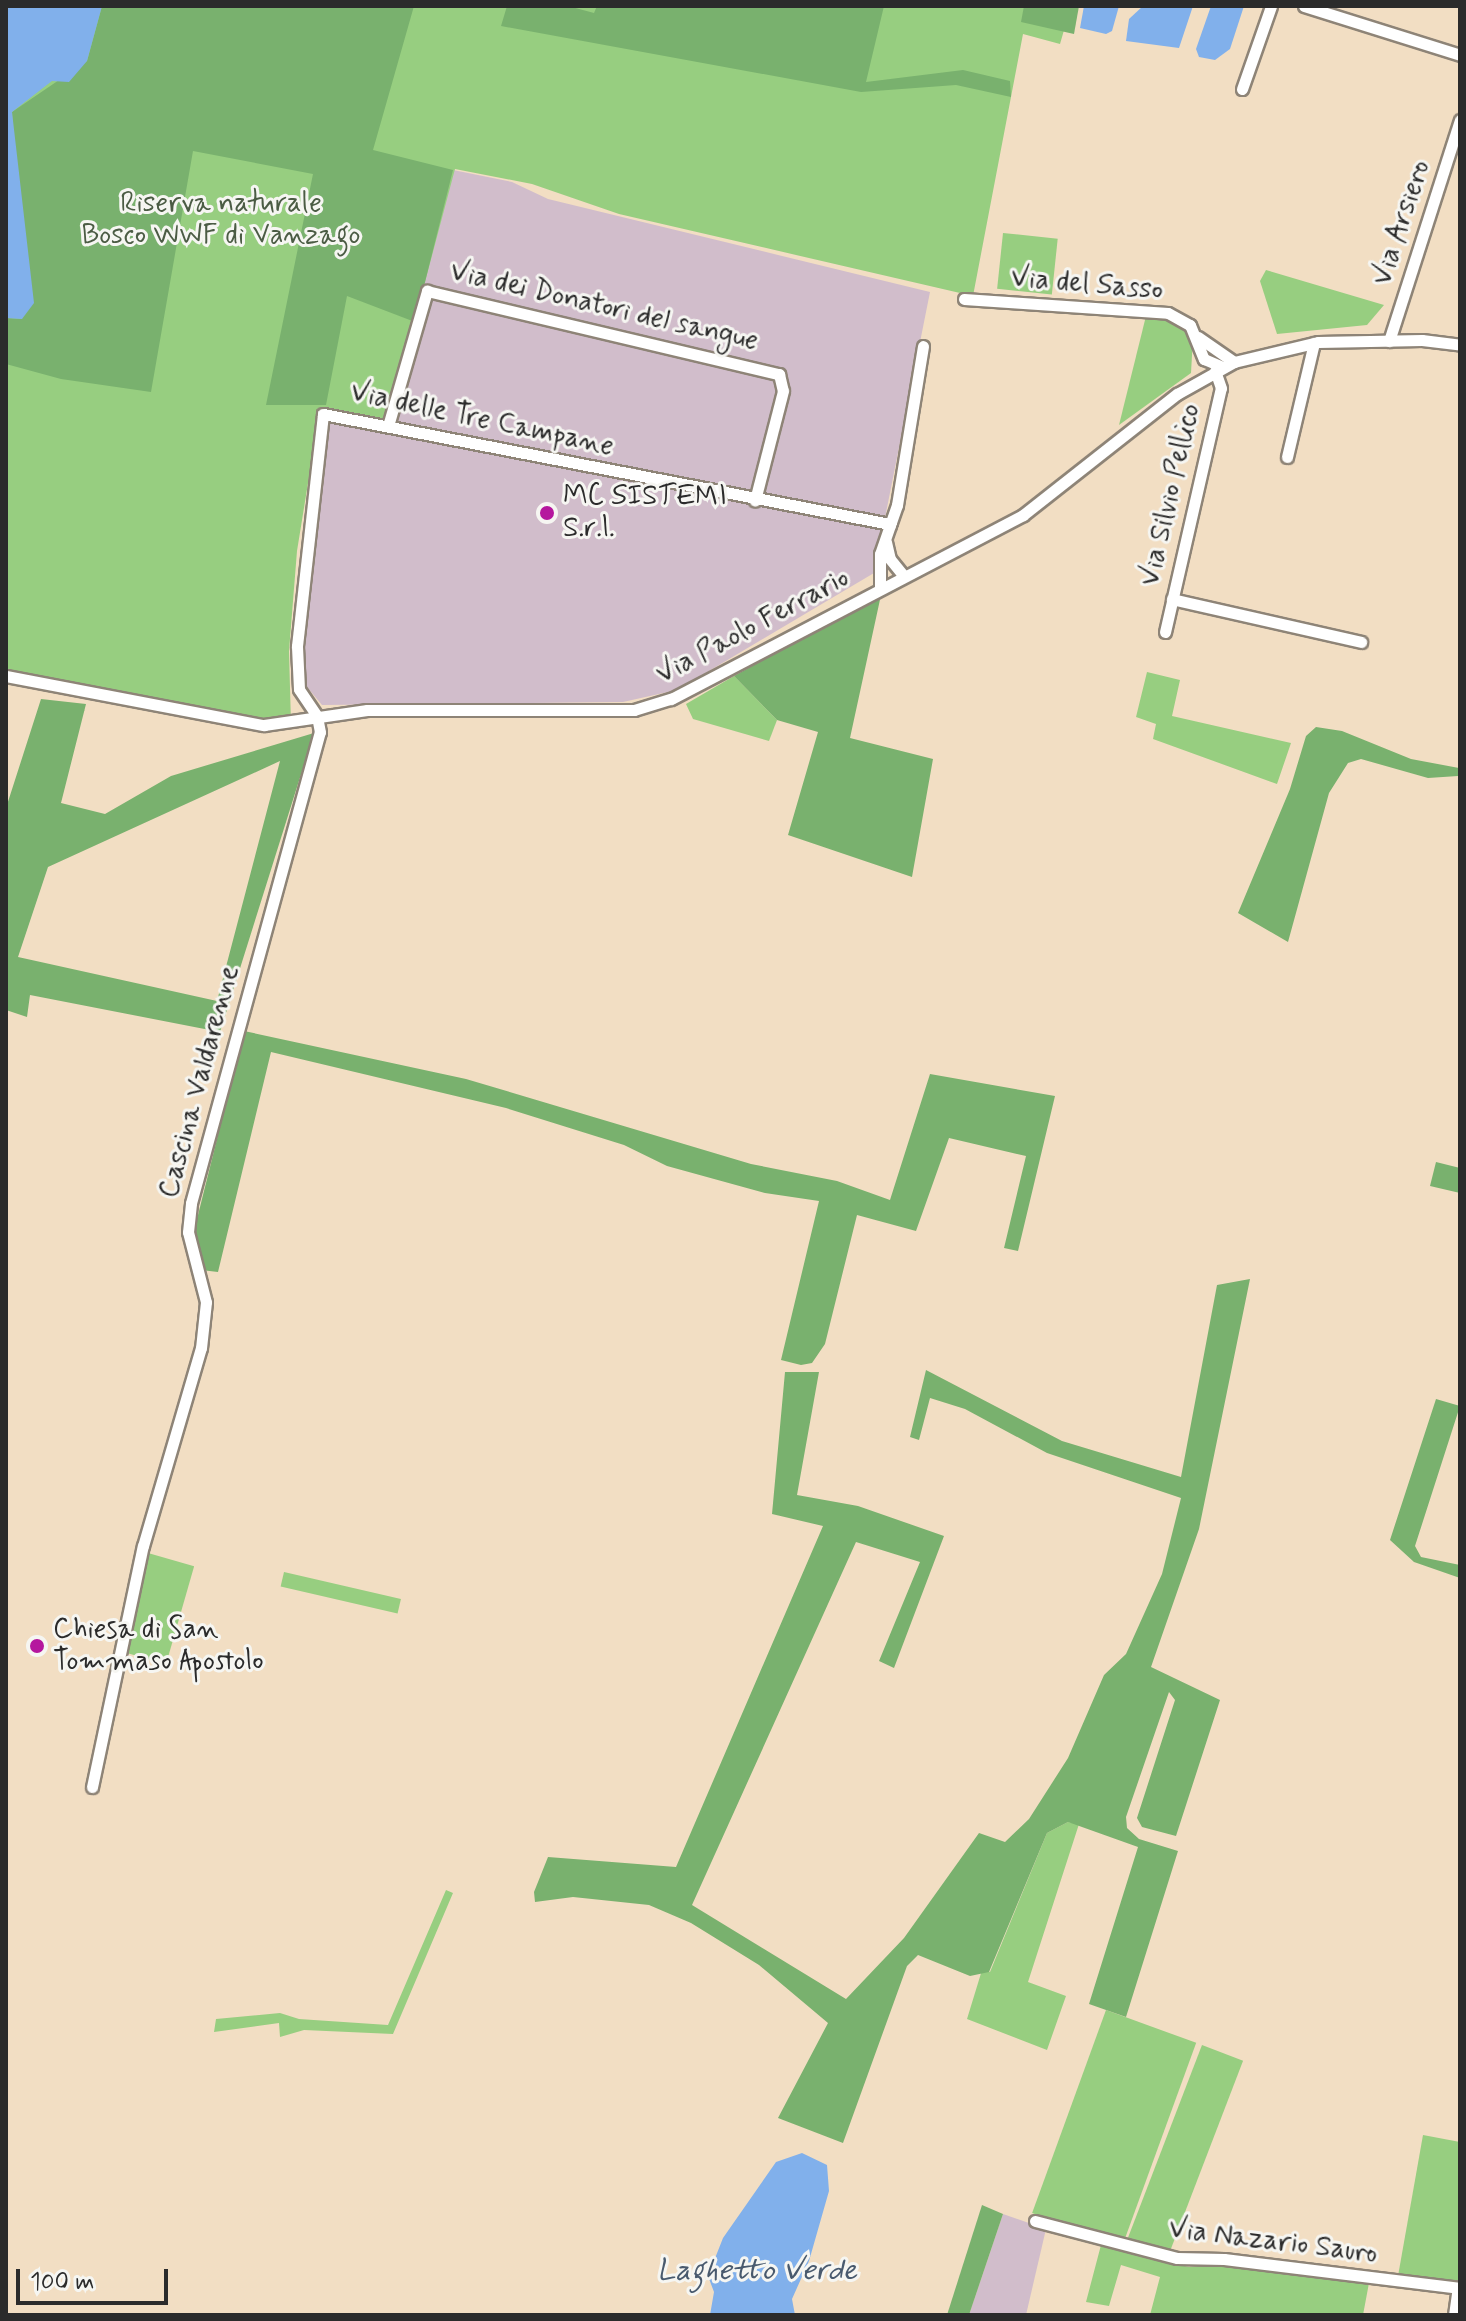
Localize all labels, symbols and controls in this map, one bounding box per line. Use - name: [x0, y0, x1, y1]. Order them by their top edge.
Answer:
- street label: Via Arsiero: [1366, 156, 1438, 290]
- park label: Riserva naturale Bosco WWF di Vanzago: [87, 187, 355, 253]
- street label: Via dei Donatori del sangue: [448, 256, 760, 358]
- street label: Via del Sasso: [1010, 262, 1164, 308]
- street label: Via delle Tre Campane: [351, 376, 613, 464]
- street label: Via Silvio Pellico: [1134, 401, 1208, 589]
- place label: MC SISTEMI S.r.l.: [563, 480, 727, 546]
- marker: MC SISTEMI S.r.l.: [538, 504, 556, 522]
- street label: Via Paolo Ferrario: [653, 563, 853, 691]
- street label: Cascina Valdarenne: [152, 960, 248, 1204]
- place label: Chiesa di San Tommaso Apostolo: [53, 1613, 264, 1679]
- marker: Chiesa di San Tommaso Apostolo: [28, 1637, 46, 1655]
- street label: Via Nazario Sauro: [1167, 2213, 1379, 2271]
- scale bar: [20, 2253, 172, 2303]
- water label: Laghetto Verde: [657, 2253, 857, 2289]
- text: 100 m: [30, 2267, 94, 2298]

